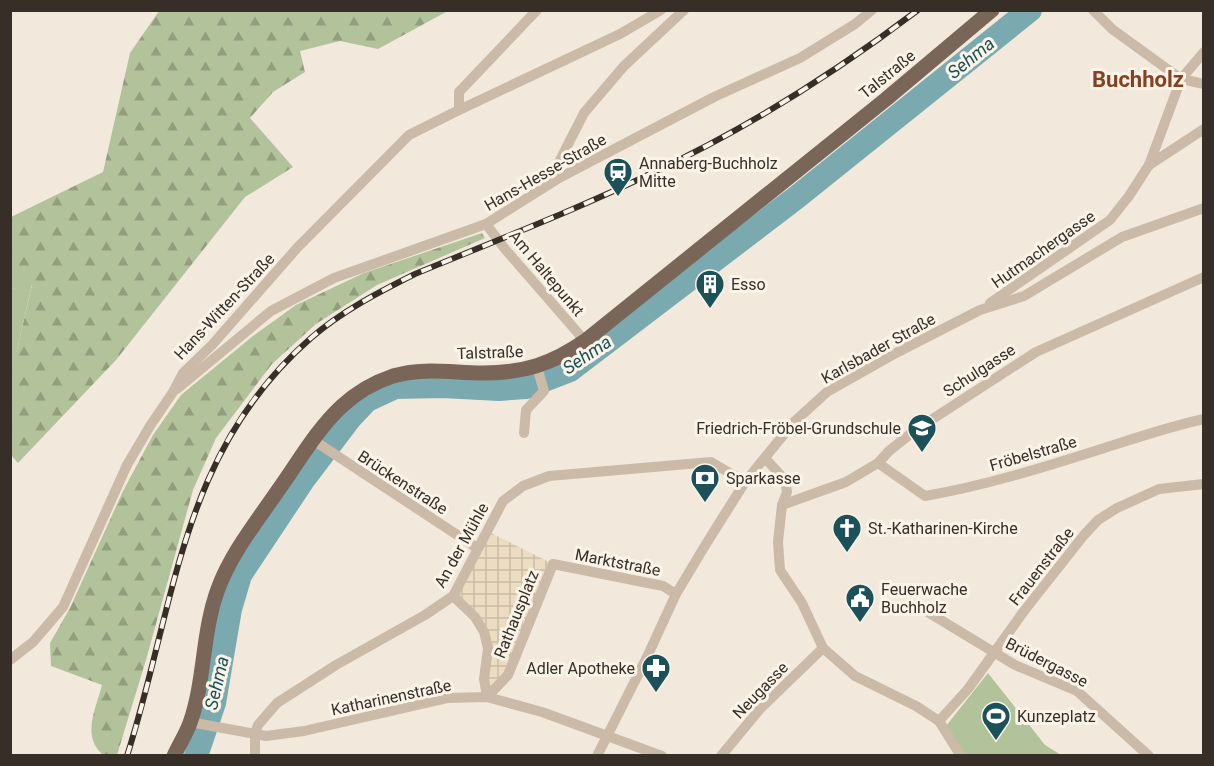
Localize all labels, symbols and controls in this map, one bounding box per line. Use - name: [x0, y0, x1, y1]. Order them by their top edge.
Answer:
- water label: Sehma: [943, 32, 998, 83]
- street label: Talstraße: [855, 46, 919, 103]
- district label: Buchholz: [1092, 67, 1184, 92]
- street label: Hans-Hesse-Straße: [481, 130, 610, 215]
- place label: Annaberg-Buchholz Mitte: [639, 154, 778, 191]
- station icon: Annaberg-Buchholz Mitte: [602, 156, 634, 198]
- street label: Hutmachergasse: [988, 207, 1099, 292]
- street label: Am Haltepunkt: [505, 227, 588, 320]
- street label: Hans-Witten-Straße: [170, 249, 279, 363]
- building icon: Esso: [694, 268, 726, 310]
- place label: Esso: [731, 275, 766, 294]
- street label: Karlsbader Straße: [818, 309, 939, 388]
- water label: Sehma: [558, 331, 615, 378]
- street label: Schulgasse: [940, 340, 1019, 401]
- street label: Talstraße: [456, 342, 524, 363]
- school or university icon: Friedrich-Fröbel-Grundschule: [906, 412, 938, 454]
- place label: Friedrich-Fröbel-Grundschule: [696, 419, 901, 438]
- street label: Fröbelstraße: [987, 432, 1079, 475]
- street label: Brückenstraße: [354, 446, 451, 518]
- bank icon: Sparkasse: [689, 462, 721, 504]
- place label: Sparkasse: [726, 469, 800, 488]
- street label: An der Mühle: [430, 499, 493, 591]
- church icon: St.-Katharinen-Kirche: [831, 512, 863, 554]
- place label: St.-Katharinen-Kirche: [868, 519, 1018, 538]
- street label: Frauenstraße: [1005, 523, 1078, 609]
- street label: Marktstraße: [574, 545, 662, 580]
- street label: Rathausplatz: [490, 567, 543, 661]
- place label: Feuerwache Buchholz: [881, 580, 967, 617]
- public building icon: Feuerwache Buchholz: [844, 582, 876, 624]
- street label: Brüdergasse: [1003, 634, 1091, 691]
- pharmacy icon: Adler Apotheke: [640, 652, 672, 694]
- water label: Sehma: [200, 654, 233, 712]
- street label: Neugasse: [729, 658, 792, 723]
- place label: Adler Apotheke: [526, 659, 635, 678]
- street label: Katharinenstraße: [329, 675, 453, 719]
- sports icon: Kunzeplatz: [980, 700, 1012, 742]
- place label: Kunzeplatz: [1017, 707, 1096, 726]

